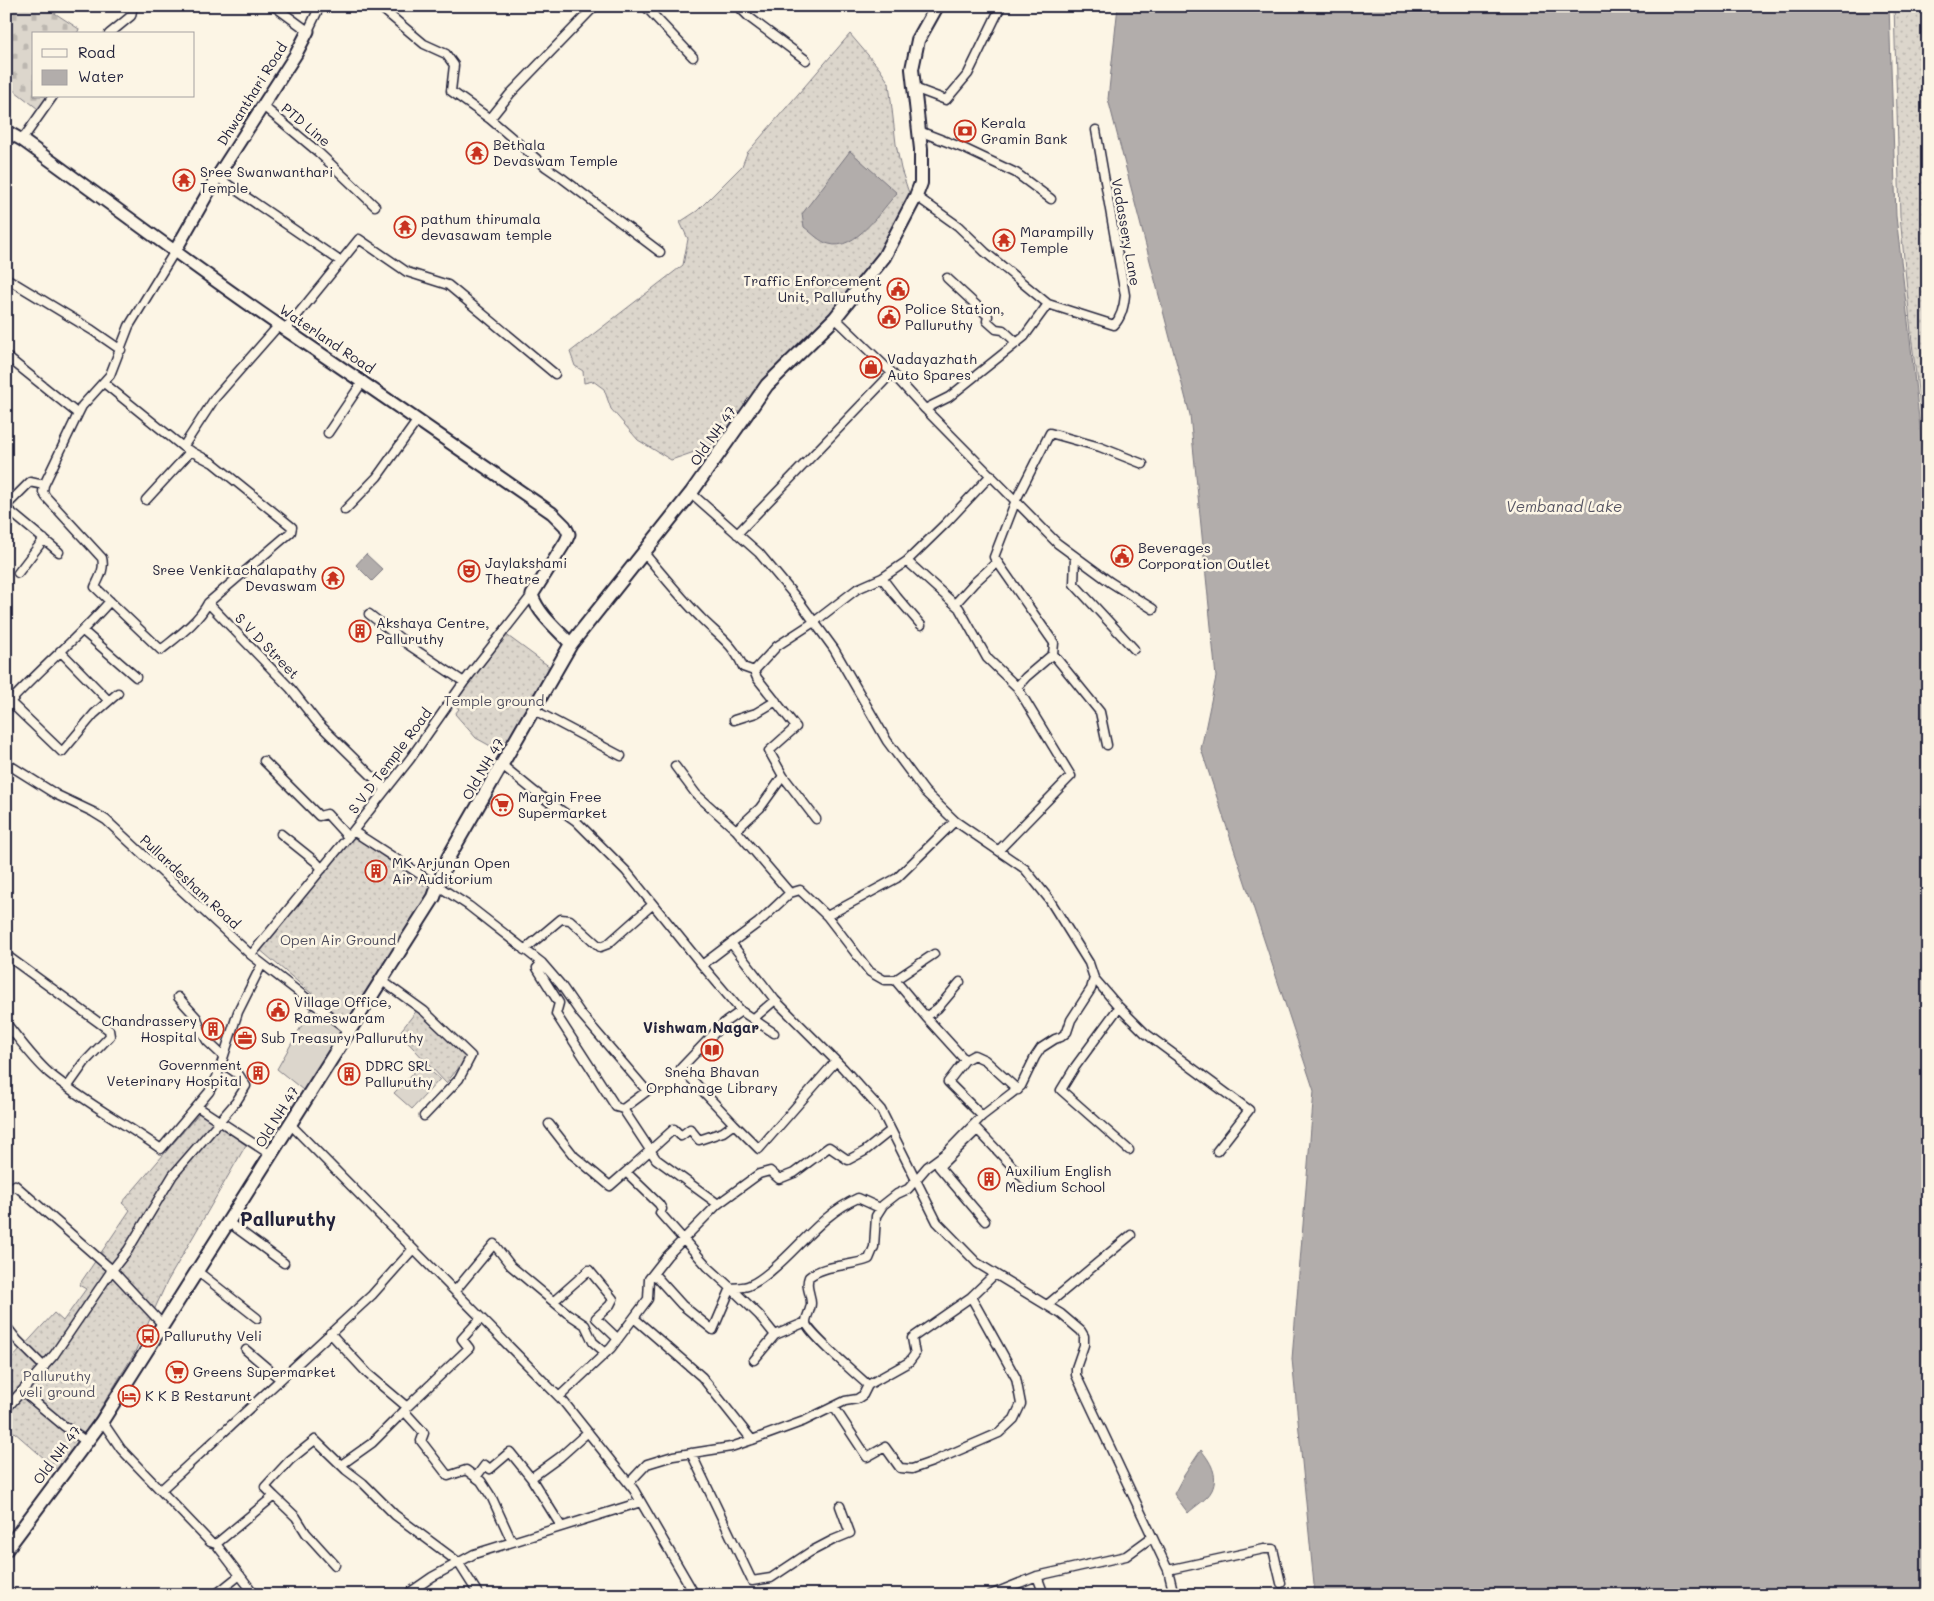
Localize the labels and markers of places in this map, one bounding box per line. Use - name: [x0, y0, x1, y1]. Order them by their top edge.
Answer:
- place label: Kerala Gramin Bank: [981, 113, 1067, 148]
- bank icon: Kerala Gramin Bank: [953, 119, 977, 143]
- place label: Bethala Devaswam Temple: [493, 135, 618, 170]
- temple icon: Bethala Devaswam Temple: [465, 141, 489, 165]
- place label: Sree Swanwanthari Temple: [200, 162, 333, 197]
- temple icon: Sree Swanwanthari Temple: [172, 168, 196, 192]
- place label: pathum thirumala devasawam temple: [421, 209, 552, 244]
- temple icon: pathum thirumala devasawam temple: [393, 215, 417, 239]
- place label: Marampilly Temple: [1020, 222, 1094, 257]
- temple icon: Marampilly Temple: [992, 228, 1016, 252]
- place label: Traffic Enforcement Unit, Palluruthy: [743, 271, 882, 306]
- public building icon: Traffic Enforcement Unit, Palluruthy: [886, 277, 910, 301]
- place label: Police Station, Palluruthy: [905, 299, 1005, 334]
- public building icon: Police Station, Palluruthy: [877, 305, 901, 329]
- place label: Vadayazhath Auto Spares: [887, 349, 977, 384]
- shop icon: Vadayazhath Auto Spares: [859, 355, 883, 379]
- place label: Beverages Corporation Outlet: [1138, 538, 1270, 573]
- public building icon: Beverages Corporation Outlet: [1110, 544, 1134, 568]
- place label: Jaylakshami Theatre: [485, 553, 567, 588]
- theatre icon: Jaylakshami Theatre: [457, 559, 481, 583]
- place label: Sree Venkitachalapathy Devaswam: [152, 560, 317, 595]
- temple icon: Sree Venkitachalapathy Devaswam: [321, 566, 345, 590]
- place label: Akshaya Centre, Palluruthy: [376, 613, 490, 648]
- building icon: Akshaya Centre, Palluruthy: [348, 619, 372, 643]
- place label: Margin Free Supermarket: [518, 787, 607, 822]
- supermarket icon: Margin Free Supermarket: [490, 793, 514, 817]
- place label: MK Arjunan Open Air Auditorium: [392, 853, 510, 888]
- building icon: MK Arjunan Open Air Auditorium: [364, 859, 388, 883]
- place label: Village Office, Rameswaram: [294, 992, 392, 1027]
- public building icon: Village Office, Rameswaram: [266, 998, 290, 1022]
- place label: Chandrassery Hospital: [101, 1011, 197, 1046]
- building icon: Chandrassery Hospital: [201, 1017, 225, 1041]
- office icon: Sub Treasury Palluruthy: [233, 1026, 257, 1050]
- place label: Sub Treasury Palluruthy: [261, 1028, 423, 1047]
- library icon: Sneha Bhavan Orphanage Library: [700, 1038, 724, 1062]
- place label: Government Veterinary Hospital: [106, 1055, 242, 1090]
- place label: DDRC SRL Palluruthy: [365, 1056, 433, 1091]
- building icon: Government Veterinary Hospital: [246, 1061, 270, 1085]
- building icon: DDRC SRL Palluruthy: [337, 1062, 361, 1086]
- place label: Sneha Bhavan Orphanage Library: [646, 1062, 778, 1097]
- place label: Auxilium English Medium School: [1005, 1161, 1111, 1196]
- building icon: Auxilium English Medium School: [977, 1167, 1001, 1191]
- bus stop icon: Palluruthy Veli: [136, 1324, 160, 1348]
- place label: Palluruthy Veli: [164, 1326, 262, 1345]
- supermarket icon: Greens Supermarket: [165, 1360, 189, 1384]
- place label: Greens Supermarket: [193, 1362, 336, 1381]
- hotel icon: K K B Restarunt: [117, 1384, 141, 1408]
- place label: K K B Restarunt: [145, 1386, 252, 1405]

